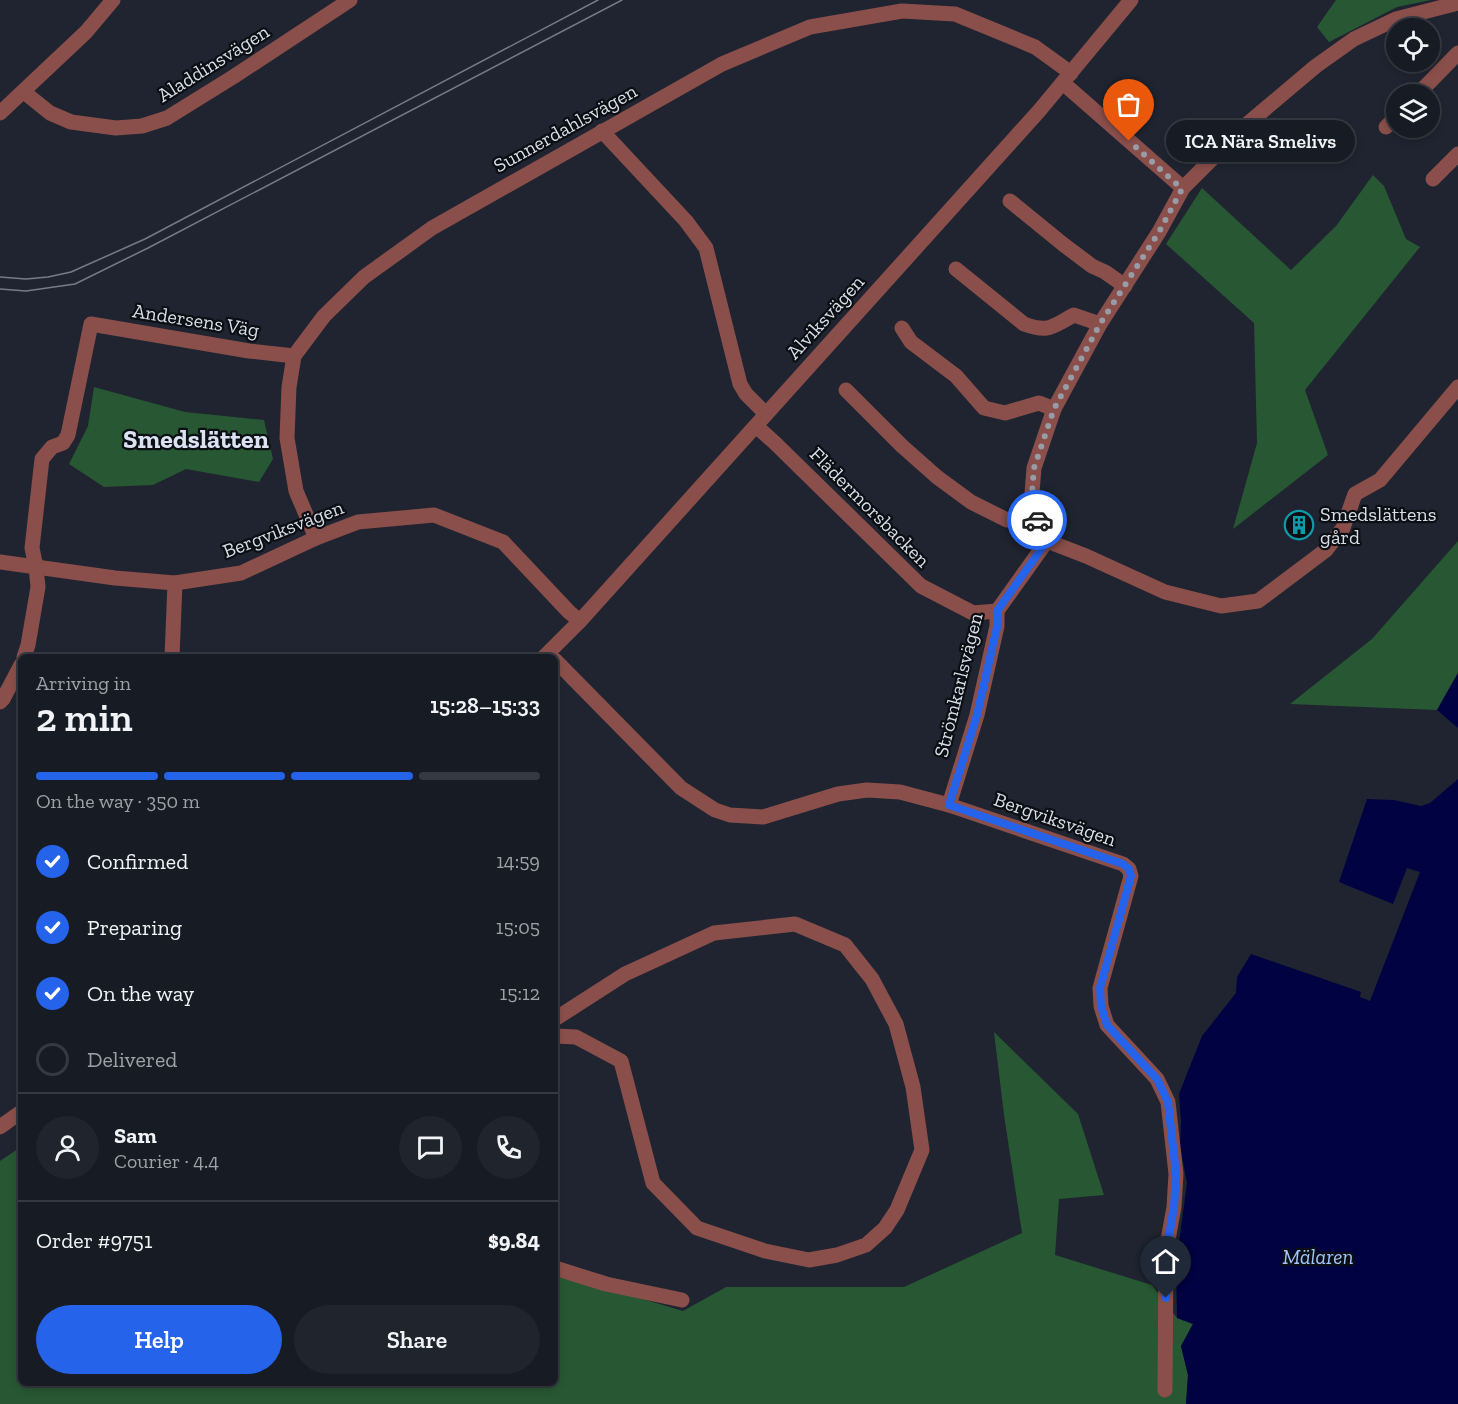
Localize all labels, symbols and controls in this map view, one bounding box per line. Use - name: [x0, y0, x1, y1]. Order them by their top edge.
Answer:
- map controls: [1386, 18, 1440, 138]
- button: locate: [1386, 18, 1440, 72]
- street label: Aladdinsvägen: [153, 19, 274, 107]
- street label: Sunnerdahlsvägen: [489, 78, 641, 177]
- pin: [1103, 79, 1154, 141]
- button: layers: [1386, 84, 1440, 138]
- icon: bag: [1112, 88, 1145, 121]
- callout: ICA Nära Smelivs: [1165, 120, 1354, 162]
- text: ICA Nära Smelivs: [1185, 129, 1336, 153]
- street label: Alviksvägen: [781, 270, 869, 364]
- street label: Andersens Väg: [131, 298, 261, 342]
- district label: Smedslätten: [123, 423, 269, 455]
- street label: Flädermorsbacken: [805, 442, 935, 572]
- courier: [1007, 490, 1067, 550]
- street label: Bergviksvägen: [219, 495, 347, 563]
- place label: Smedslättens gård: [1320, 502, 1437, 549]
- icon: car: [1021, 504, 1054, 537]
- building icon: Smedslättens gård: [1283, 509, 1315, 541]
- street label: Strömkarlsvägen: [928, 610, 988, 760]
- text: Arriving in: [36, 671, 131, 695]
- text: 15:28–15:33: [430, 692, 540, 719]
- text: 2 min: [36, 694, 133, 741]
- street label: Bergviksvägen: [991, 787, 1120, 851]
- text: On the way · 350 m: [36, 789, 200, 813]
- icon: check: [36, 845, 69, 878]
- text: Confirmed: [87, 848, 188, 875]
- text: 14:59: [496, 849, 540, 873]
- icon: check: [36, 911, 69, 944]
- text: Preparing: [87, 914, 182, 941]
- text: 15:05: [496, 915, 540, 939]
- icon: check: [36, 977, 69, 1010]
- text: On the way: [87, 980, 194, 1007]
- text: 15:12: [500, 981, 540, 1005]
- text: Delivered: [87, 1046, 177, 1073]
- button: person: [36, 1116, 99, 1179]
- button: chat: [399, 1116, 462, 1179]
- button: phone: [477, 1116, 540, 1179]
- text: Sam: [114, 1122, 157, 1149]
- text: Courier · 4.4: [114, 1149, 219, 1173]
- text: Order #9751: [36, 1227, 152, 1254]
- text: $9.84: [488, 1227, 540, 1254]
- pin: [1140, 1236, 1191, 1298]
- water label: Mälaren: [1282, 1244, 1354, 1269]
- icon: home: [1149, 1245, 1182, 1278]
- button: Help: [36, 1305, 282, 1374]
- button: Share: [294, 1305, 540, 1374]

